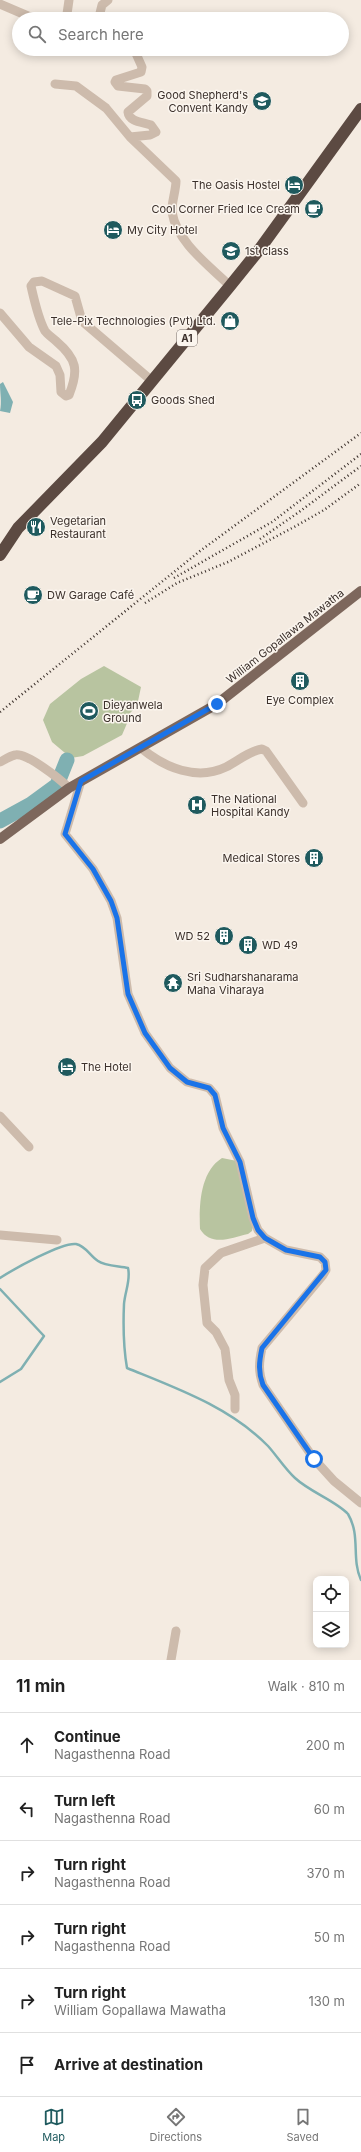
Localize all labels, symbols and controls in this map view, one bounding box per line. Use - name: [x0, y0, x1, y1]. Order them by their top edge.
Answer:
- search box: [12, 12, 349, 56]
- icon: search: [26, 23, 48, 45]
- text: Search here: [58, 25, 144, 44]
- place label: Good Shepherd's Convent Kandy: [157, 88, 248, 115]
- school or university icon: Good Shepherd's Convent Kandy: [251, 90, 273, 112]
- hotel icon: The Oasis Hostel: [283, 174, 305, 196]
- place label: The Oasis Hostel: [192, 178, 280, 192]
- cafe icon: Cool Corner Fried Ice Cream: [303, 198, 325, 220]
- place label: Cool Corner Fried Ice Cream: [151, 202, 300, 216]
- hotel icon: My City Hotel: [102, 219, 124, 241]
- place label: My City Hotel: [127, 223, 197, 237]
- school or university icon: 1st class: [220, 240, 242, 262]
- place label: 1st class: [245, 244, 289, 258]
- shop icon: Tele-Pix Technologies (Pvt) Ltd.: [219, 310, 241, 332]
- place label: Tele-Pix Technologies (Pvt) Ltd.: [50, 314, 216, 328]
- road number: A1: [177, 330, 197, 346]
- bus stop icon: Goods Shed: [126, 389, 148, 411]
- place label: Goods Shed: [151, 393, 215, 407]
- place label: Vegetarian Restaurant: [50, 514, 106, 541]
- restaurant icon: Vegetarian Restaurant: [25, 516, 47, 538]
- cafe icon: DW Garage Café: [22, 584, 44, 606]
- street label: William Gopallawa Mawatha: [223, 586, 347, 686]
- place label: DW Garage Café: [47, 588, 134, 602]
- building icon: Eye Complex: [289, 670, 311, 692]
- place label: Eye Complex: [266, 693, 334, 707]
- route end: [208, 695, 226, 713]
- place label: Dieyanwela Ground: [103, 698, 163, 725]
- sports icon: Dieyanwela Ground: [78, 700, 100, 722]
- place label: The National Hospital Kandy: [211, 792, 290, 819]
- hospital icon: The National Hospital Kandy: [186, 794, 208, 816]
- building icon: Medical Stores: [303, 847, 325, 869]
- place label: Medical Stores: [223, 851, 300, 865]
- building icon: WD 52: [213, 925, 235, 947]
- place label: WD 52: [175, 929, 210, 943]
- building icon: WD 49: [237, 934, 259, 956]
- place label: WD 49: [262, 938, 298, 952]
- place label: Sri Sudharshanarama Maha Viharaya: [187, 970, 299, 997]
- temple icon: Sri Sudharshanarama Maha Viharaya: [162, 972, 184, 994]
- hotel icon: The Hotel: [56, 1056, 78, 1078]
- place label: The Hotel: [81, 1060, 131, 1074]
- route start: [305, 1450, 323, 1468]
- map controls: [313, 1576, 349, 1648]
- button: locate: [313, 1576, 349, 1612]
- button: layers: [313, 1612, 349, 1648]
- text: 11 min: [16, 1676, 65, 1696]
- text: Walk · 810 m: [268, 1678, 345, 1694]
- text: Continue: [54, 1727, 121, 1746]
- icon: ahead: [16, 1734, 38, 1756]
- text: 200 m: [306, 1737, 345, 1753]
- text: Nagasthenna Road: [54, 1746, 170, 1762]
- text: Turn left: [54, 1791, 115, 1810]
- icon: left: [16, 1798, 38, 1820]
- text: 60 m: [314, 1801, 345, 1817]
- text: Nagasthenna Road: [54, 1810, 170, 1826]
- text: Turn right: [54, 1855, 126, 1874]
- icon: right: [16, 1862, 38, 1884]
- text: 370 m: [307, 1865, 345, 1881]
- text: Nagasthenna Road: [54, 1874, 170, 1890]
- text: Turn right: [54, 1919, 126, 1938]
- icon: right: [16, 1926, 38, 1948]
- text: 50 m: [314, 1929, 345, 1945]
- text: Nagasthenna Road: [54, 1938, 170, 1954]
- text: Turn right: [54, 1983, 126, 2002]
- icon: right: [16, 1990, 38, 2012]
- text: 130 m: [308, 1993, 345, 2009]
- text: William Gopallawa Mawatha: [54, 2002, 226, 2018]
- icon: arrive: [16, 2054, 38, 2076]
- text: Arrive at destination: [54, 2055, 203, 2074]
- tab: Map: [42, 2106, 65, 2144]
- tab: Directions: [150, 2106, 202, 2144]
- tab: Saved: [287, 2106, 319, 2144]

